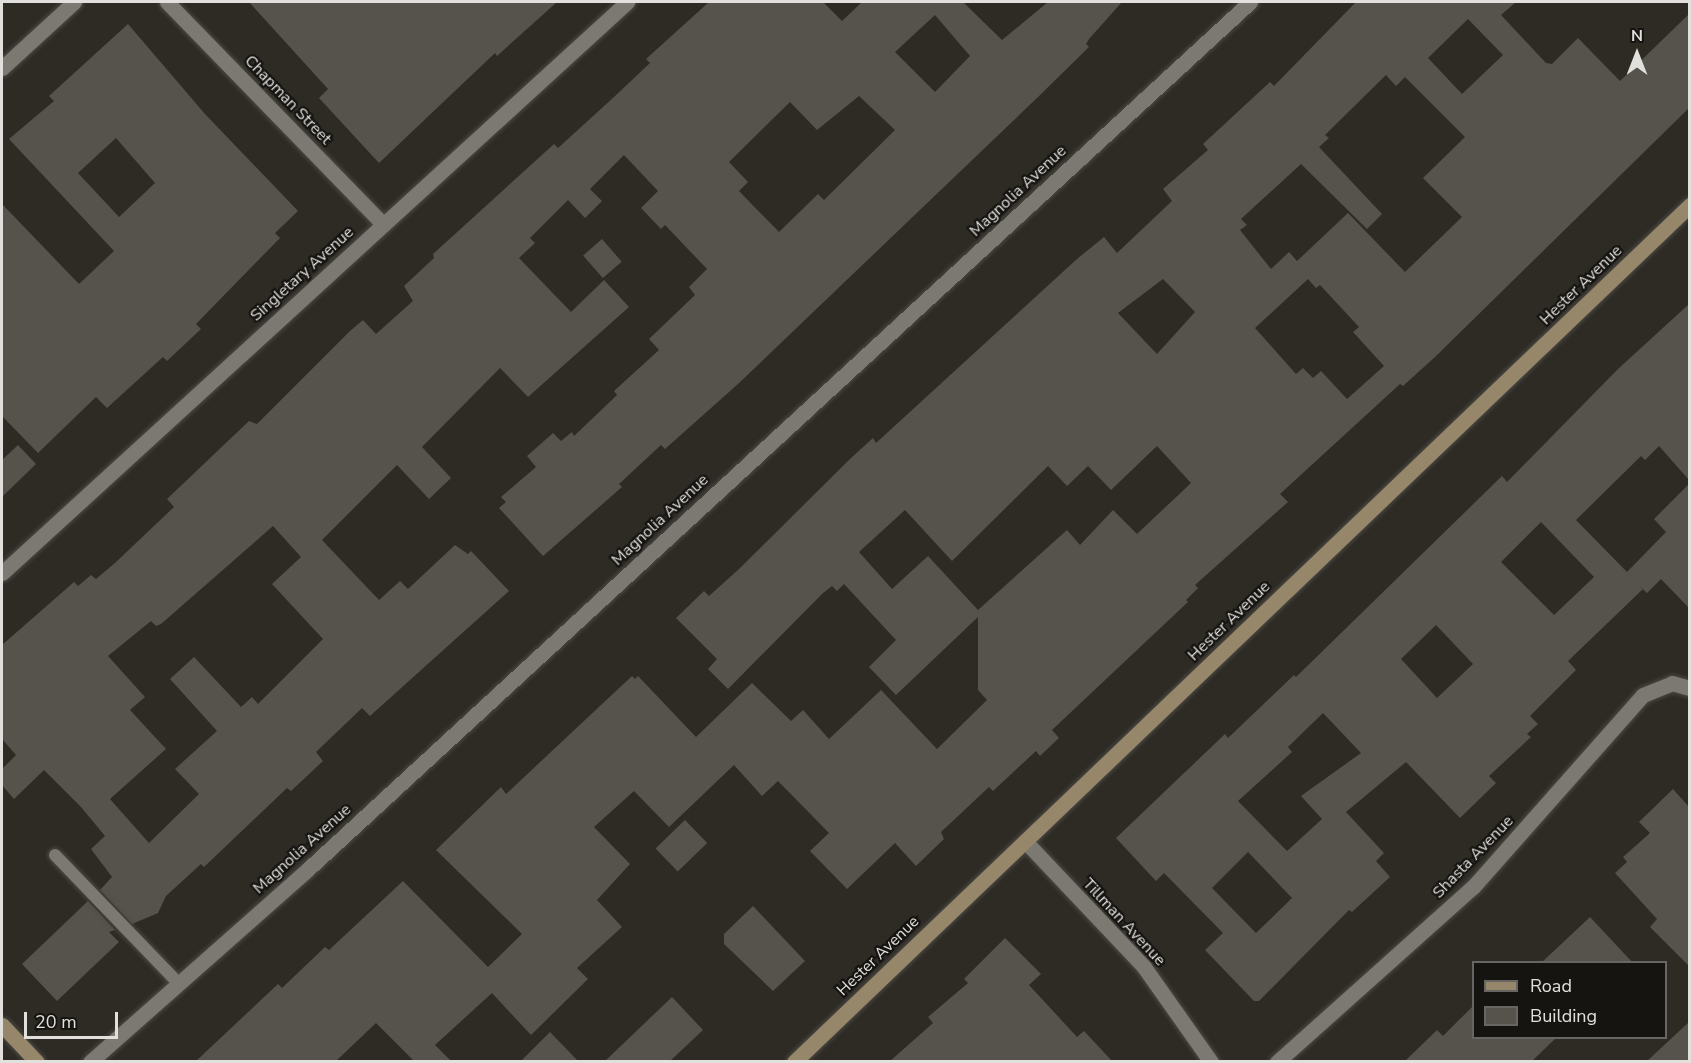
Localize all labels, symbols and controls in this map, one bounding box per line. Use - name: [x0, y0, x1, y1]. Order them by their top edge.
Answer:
- north arrow: [1607, 24, 1667, 84]
- text: N: [1631, 25, 1643, 47]
- street label: Chapman Street: [241, 51, 335, 149]
- street label: Magnolia Avenue: [966, 141, 1070, 241]
- street label: Singletary Avenue: [246, 223, 358, 325]
- street label: Hester Avenue: [1536, 241, 1626, 329]
- street label: Magnolia Avenue: [608, 470, 712, 570]
- street label: Hester Avenue: [1184, 577, 1274, 665]
- street label: Magnolia Avenue: [249, 800, 355, 898]
- street label: Shasta Avenue: [1429, 812, 1517, 902]
- street label: Tillman Avenue: [1079, 874, 1169, 970]
- street label: Hester Avenue: [833, 912, 923, 1000]
- legend: [1472, 961, 1667, 1039]
- text: Road: [1530, 974, 1572, 998]
- scale bar: [27, 1000, 122, 1038]
- text: Building: [1530, 1004, 1597, 1028]
- text: 20 m: [35, 1010, 77, 1034]

